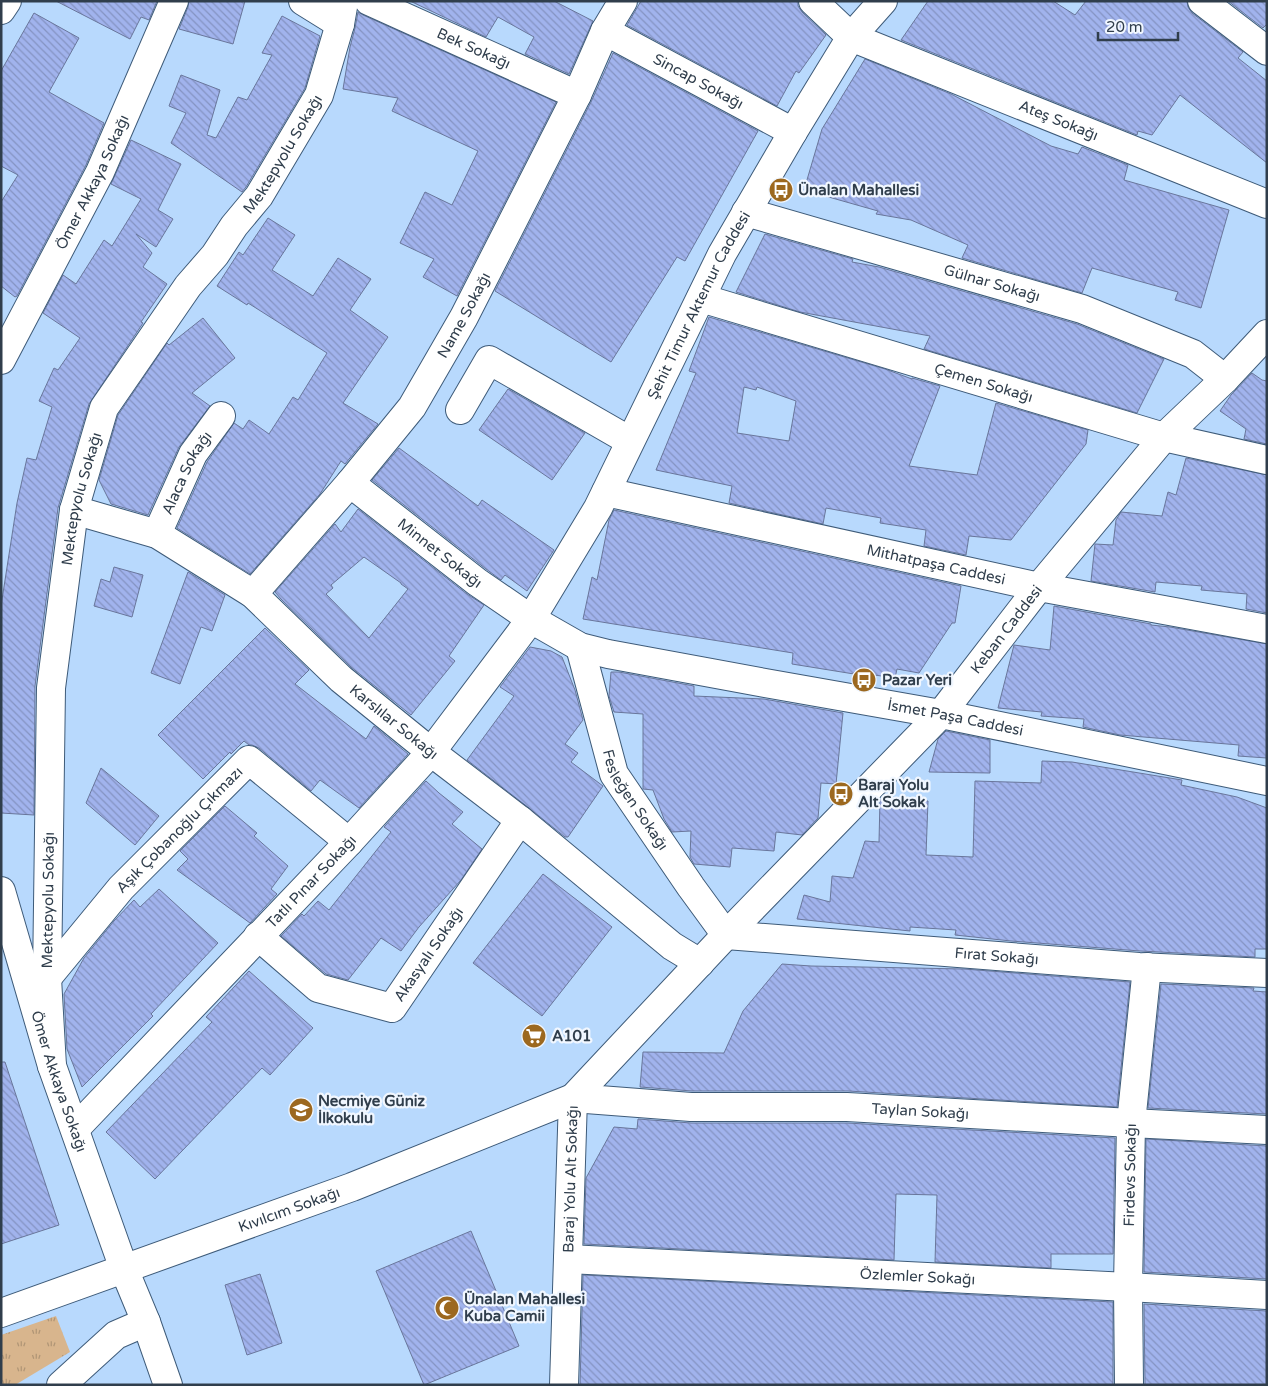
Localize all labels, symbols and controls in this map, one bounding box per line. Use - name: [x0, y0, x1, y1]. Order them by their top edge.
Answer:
- scale bar: [1098, 10, 1178, 42]
- text: 20 m: [1106, 18, 1143, 36]
- street label: Bek Sokağı: [434, 24, 513, 73]
- street label: Sincap Sokağı: [650, 50, 747, 113]
- street label: Mektepyolu Sokağı: [239, 91, 326, 217]
- street label: Ateş Sokağı: [1016, 96, 1101, 144]
- street label: Ömer Akkaya Sokağı: [52, 112, 133, 253]
- bus stop icon: Ünalan Mahallesi: [768, 177, 794, 203]
- place label: Ünalan Mahallesi: [798, 181, 919, 199]
- street label: Şehit Timur Aktemur Caddesi: [643, 208, 754, 402]
- street label: Gülnar Sokağı: [942, 261, 1042, 305]
- street label: Name Sokağı: [433, 269, 494, 361]
- street label: Çemen Sokağı: [932, 360, 1035, 406]
- street label: Alaca Sokağı: [158, 428, 216, 517]
- street label: Mektepyolu Sokağı: [58, 430, 105, 567]
- street label: Minnet Sokağı: [394, 514, 486, 592]
- street label: Mithatpaşa Caddesi: [865, 540, 1007, 588]
- street label: Keban Caddesi: [967, 582, 1046, 677]
- bus stop icon: Pazar Yeri: [851, 667, 877, 693]
- place label: Pazar Yeri: [882, 671, 952, 689]
- street label: Karslılar Sokağı: [346, 681, 442, 763]
- street label: İsmet Paşa Caddesi: [886, 696, 1025, 740]
- street label: Fesleğen Sokağı: [599, 747, 672, 854]
- street label: Aşık Çobanoğlu Çıkmazı: [112, 763, 246, 897]
- place label: Baraj Yolu Alt Sokak: [858, 776, 929, 811]
- bus stop icon: Baraj Yolu Alt Sokak: [828, 781, 854, 807]
- street label: Tatlı Pınar Sokağı: [262, 831, 360, 932]
- street label: Mektepyolu Sokağı: [38, 832, 58, 968]
- street label: Akasyalı Sokağı: [390, 904, 467, 1005]
- street label: Fırat Sokağı: [954, 944, 1039, 968]
- street label: Ömer Akkaya Sokağı: [27, 1008, 91, 1155]
- supermarket icon: A101: [521, 1023, 547, 1049]
- place label: A101: [552, 1027, 591, 1045]
- place label: Necmiye Güniz İlkokulu: [318, 1092, 426, 1127]
- school or university icon: Necmiye Güniz İlkokulu: [288, 1097, 314, 1123]
- street label: Taylan Sokağı: [871, 1099, 970, 1123]
- street label: Baraj Yolu Alt Sokağı: [559, 1105, 582, 1253]
- street label: Firdevs Sokağı: [1120, 1123, 1140, 1227]
- street label: Kıvılcım Sokağı: [236, 1183, 342, 1236]
- street label: Özlemler Sokağı: [859, 1265, 976, 1288]
- place label: Ünalan Mahallesi Kuba Camii: [464, 1290, 585, 1325]
- mosque icon: Ünalan Mahallesi Kuba Camii: [434, 1295, 460, 1321]

